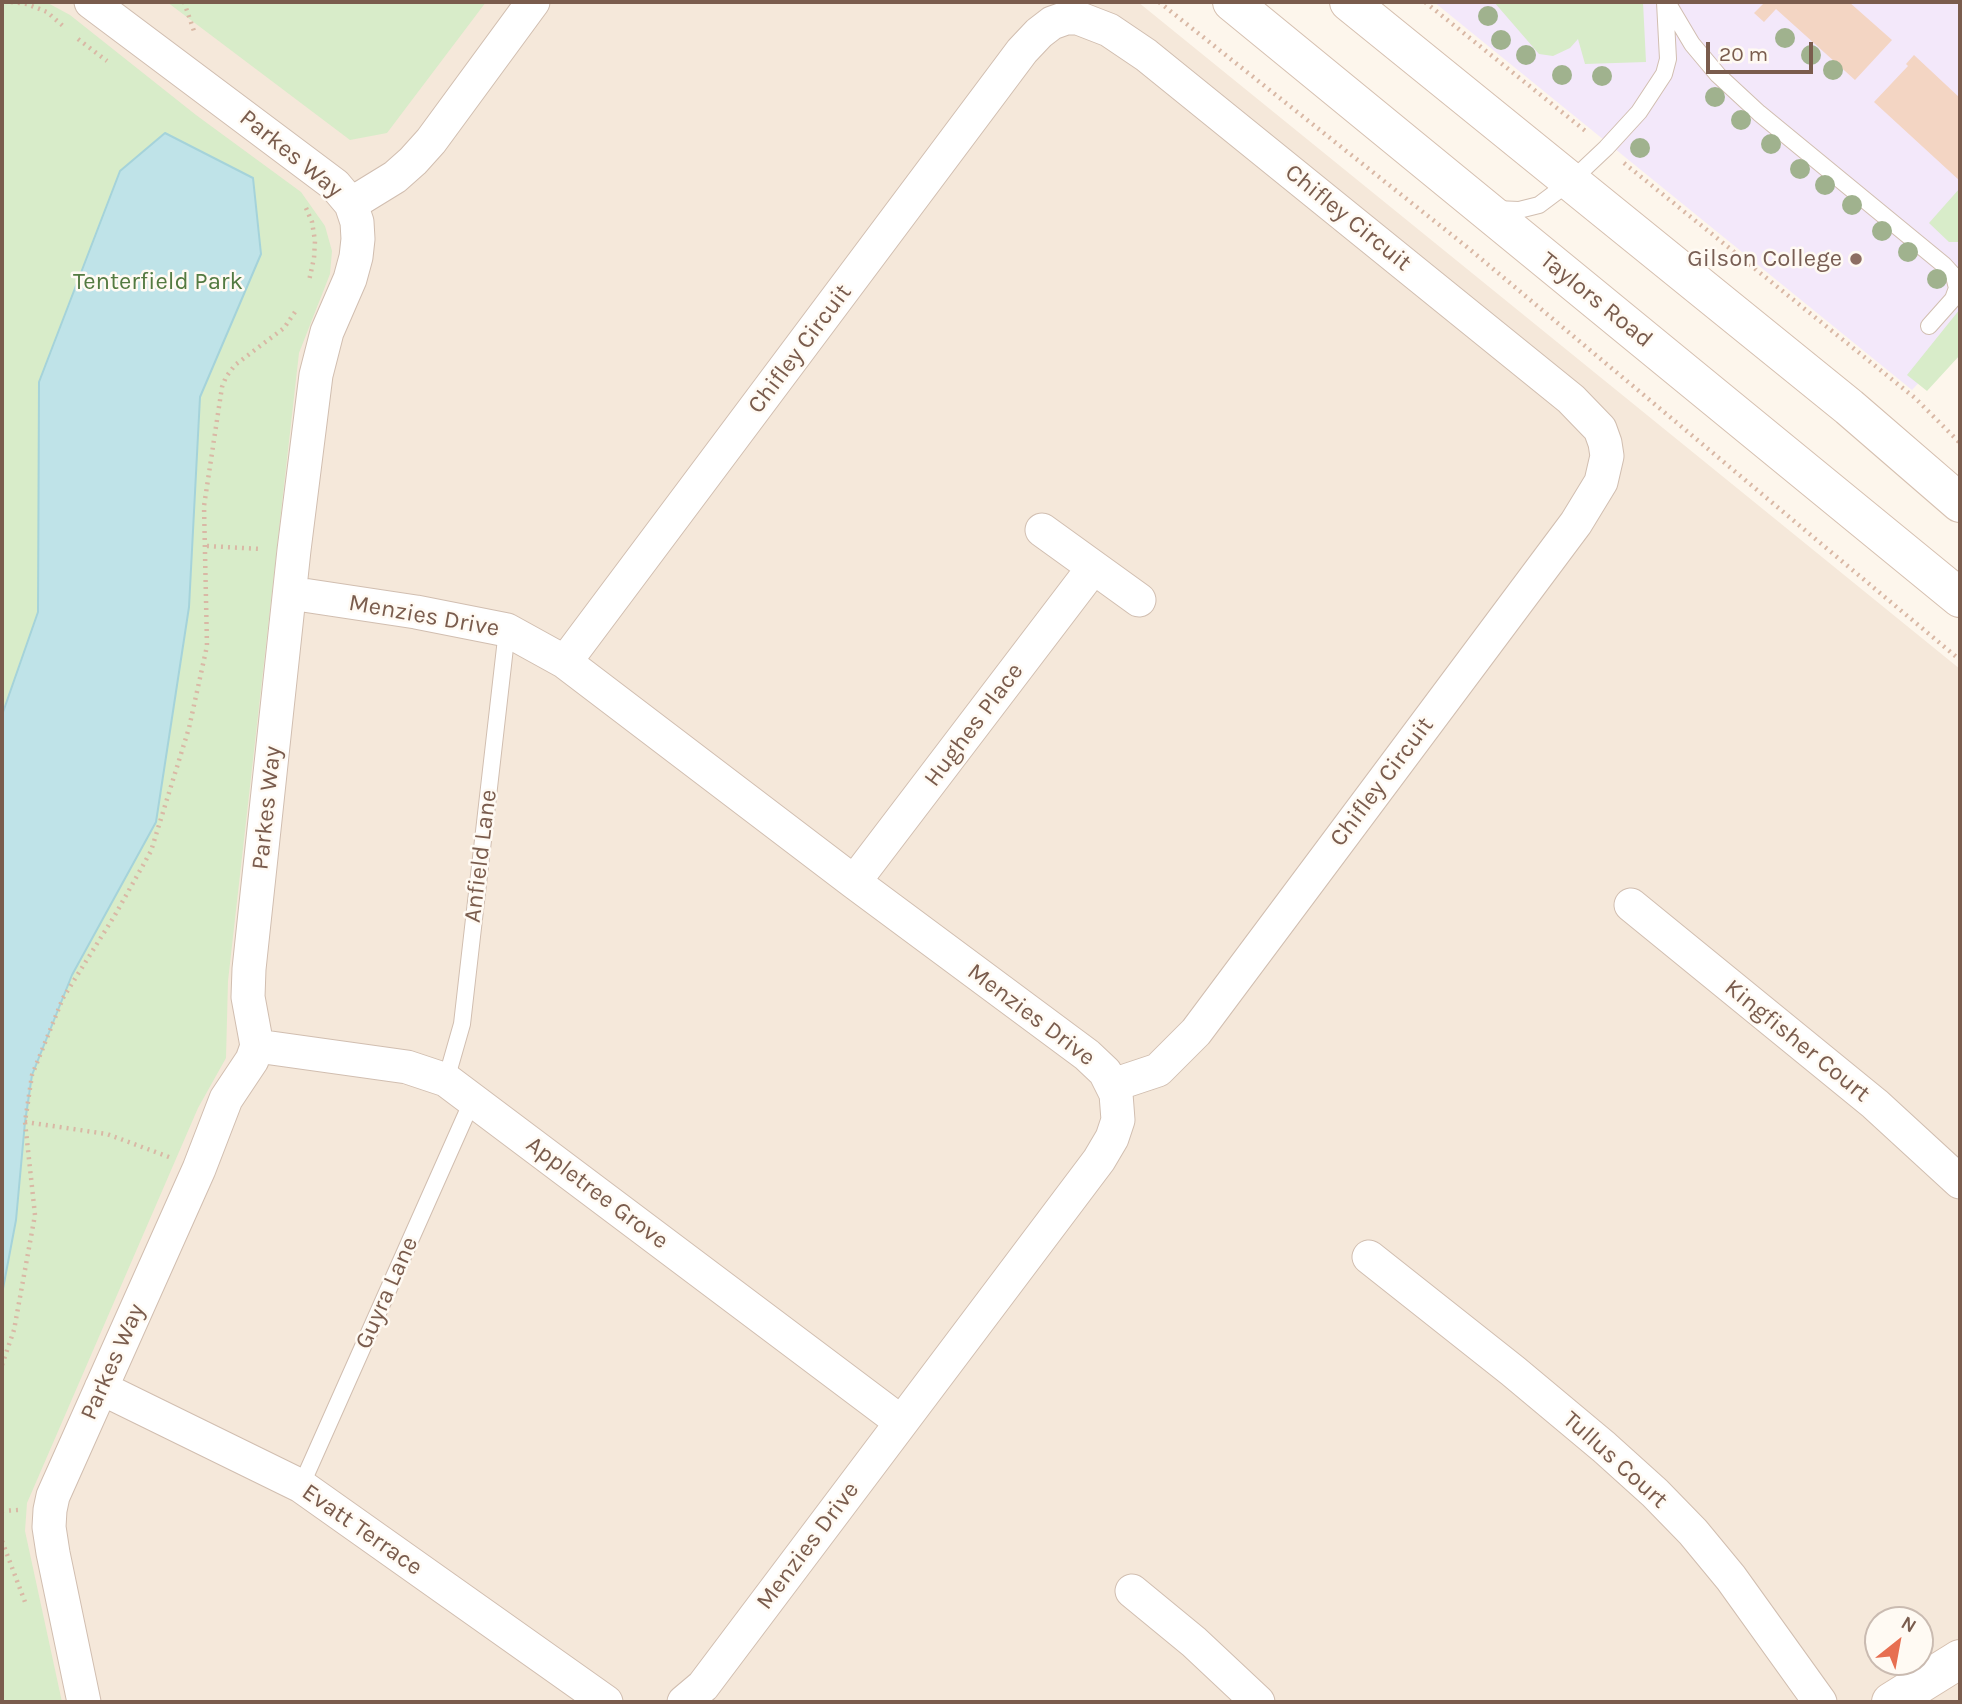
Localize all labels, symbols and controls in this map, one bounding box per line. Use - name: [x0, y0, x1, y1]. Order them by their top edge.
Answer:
- scale bar: [1710, 28, 1817, 72]
- text: 20 m: [1719, 42, 1768, 66]
- street label: Parkes Way: [234, 104, 348, 204]
- street label: Chifley Circuit: [1279, 158, 1417, 278]
- place label: Gilson College: [1687, 245, 1842, 273]
- street label: Taylors Road: [1534, 246, 1658, 354]
- marker: Gilson College: [1848, 251, 1864, 267]
- park label: Tenterfield Park: [73, 268, 243, 296]
- street label: Chifley Circuit: [742, 279, 858, 419]
- street label: Menzies Drive: [346, 589, 502, 643]
- street label: Hughes Place: [918, 658, 1030, 792]
- street label: Chifley Circuit: [1324, 712, 1440, 852]
- street label: Parkes Way: [246, 745, 288, 871]
- street label: Anfield Lane: [459, 788, 503, 924]
- street label: Menzies Drive: [961, 958, 1101, 1072]
- street label: Kingfisher Court: [1718, 973, 1876, 1109]
- street label: Appletree Grove: [520, 1130, 674, 1256]
- street label: Guyra Lane: [349, 1232, 425, 1354]
- street label: Parkes Way: [75, 1299, 151, 1425]
- street label: Tullus Court: [1557, 1405, 1673, 1515]
- street label: Menzies Drive: [751, 1476, 865, 1616]
- street label: Evatt Terrace: [296, 1478, 428, 1582]
- north arrow: [1864, 1606, 1934, 1676]
- text: N: [1897, 1612, 1920, 1638]

